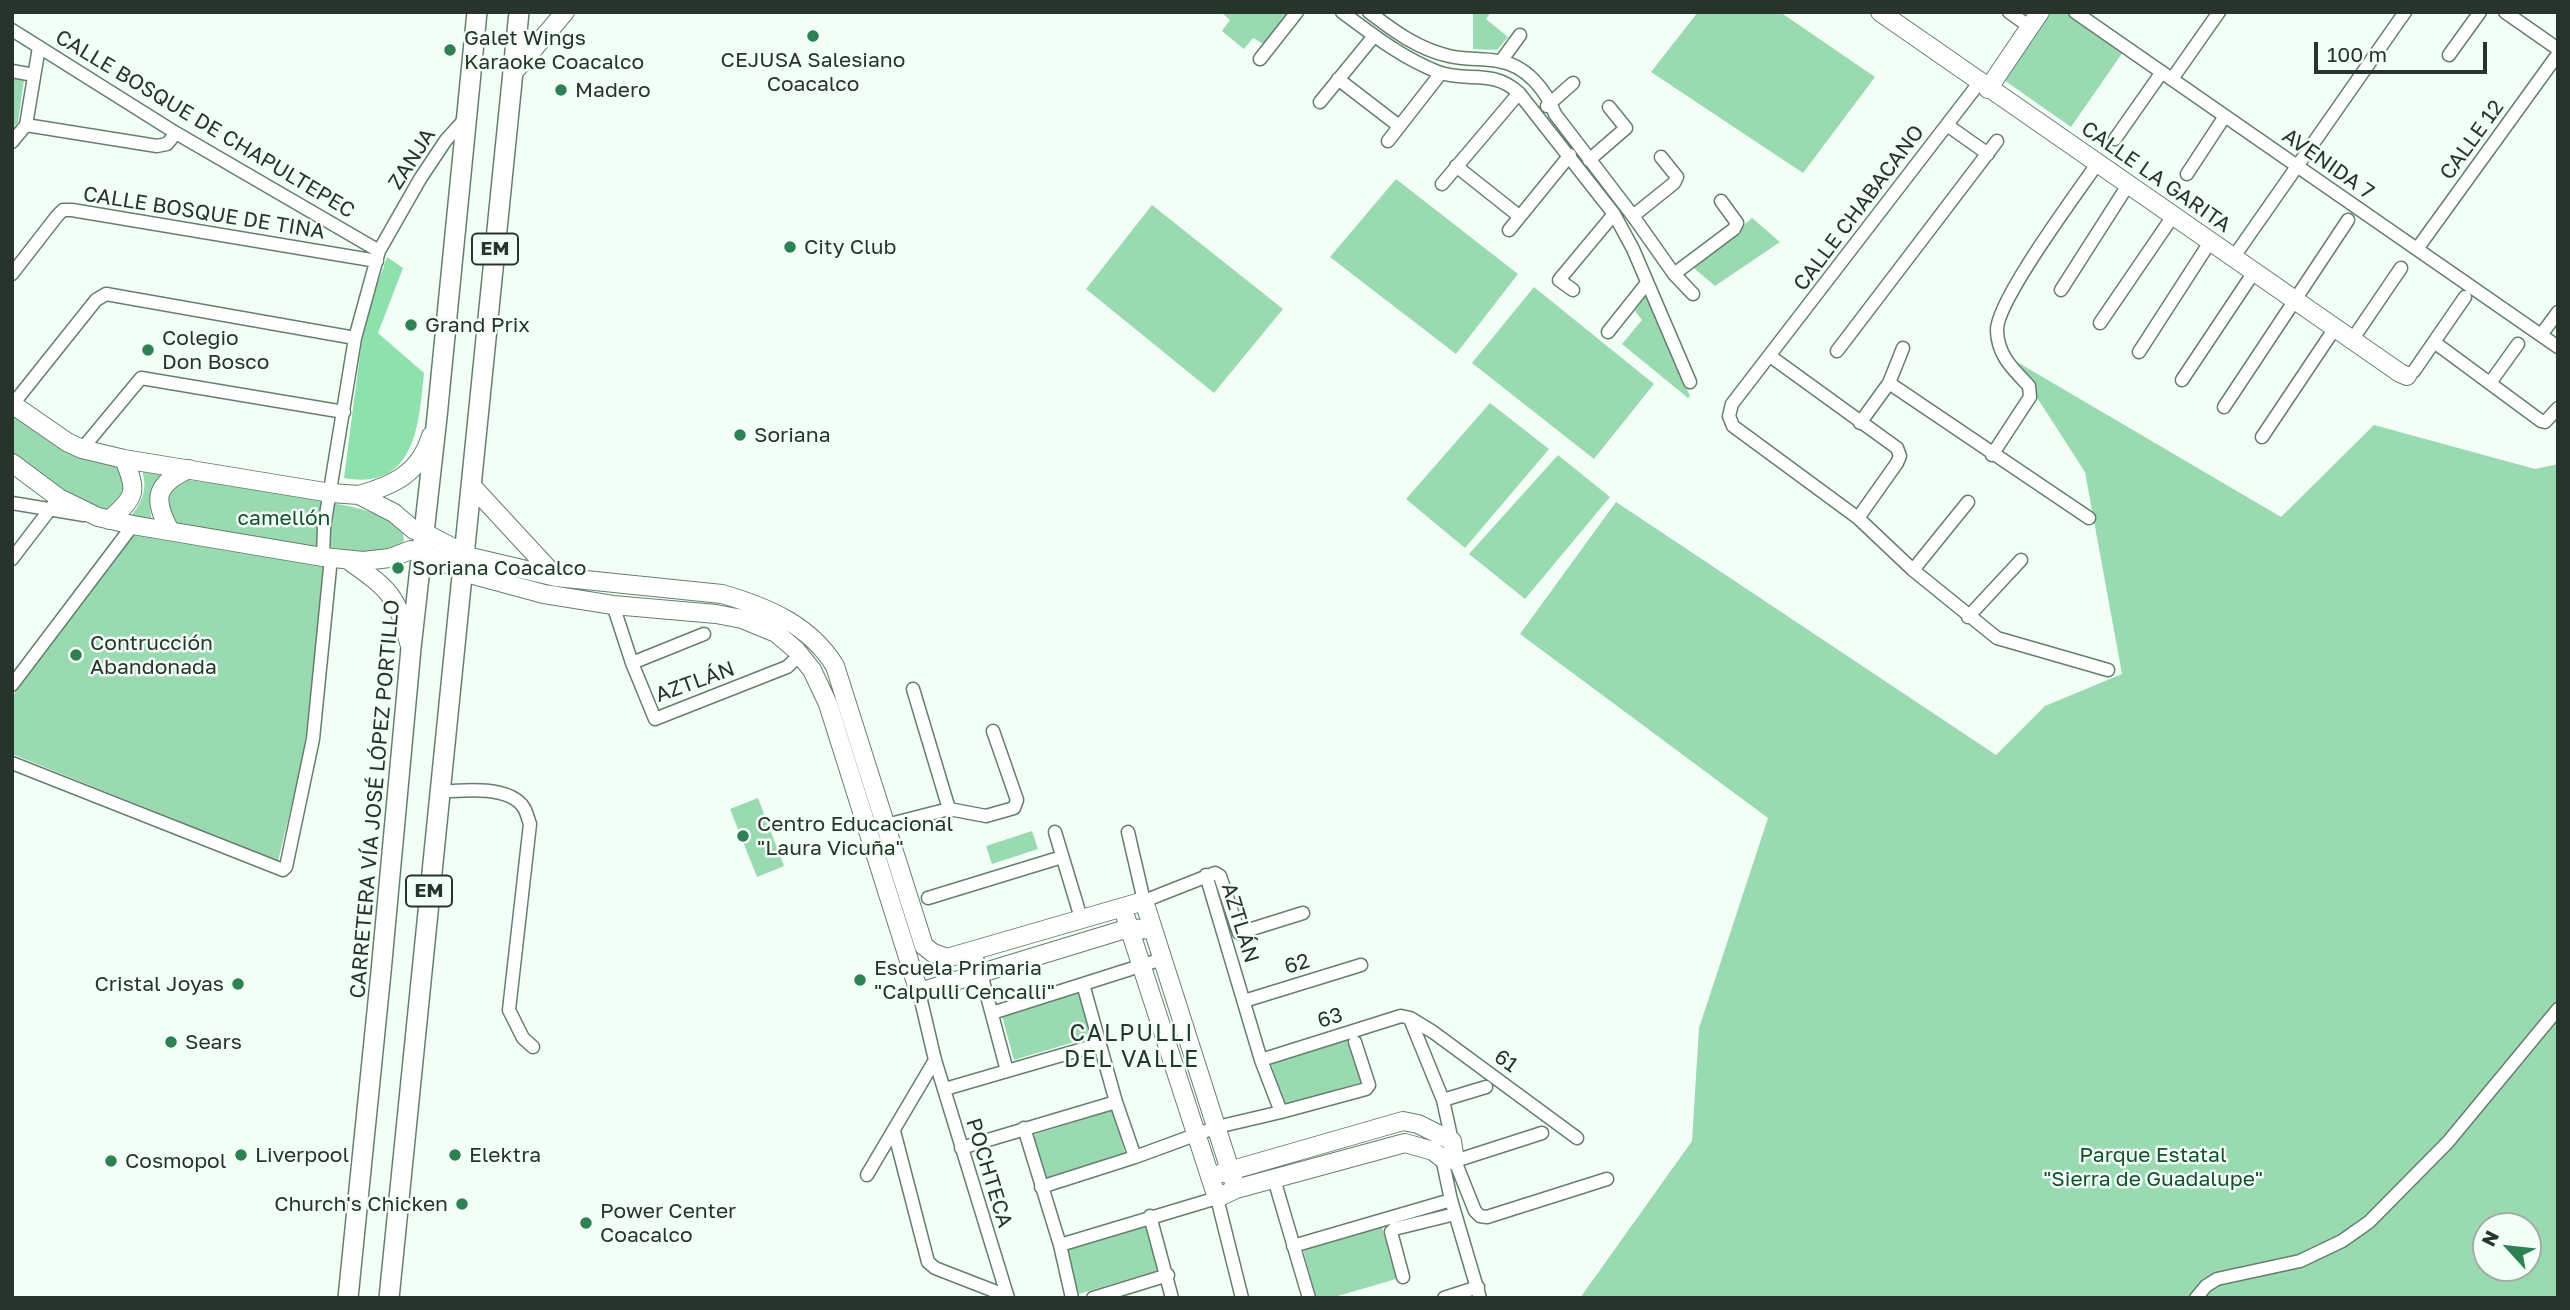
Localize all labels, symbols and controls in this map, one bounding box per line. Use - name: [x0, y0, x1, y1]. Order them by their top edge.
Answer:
- street label: CALLE BOSQUE DE CHAPULTEPEC: [51, 24, 359, 224]
- place label: Galet Wings Karaoke Coacalco: [464, 25, 644, 75]
- marker: CEJUSA Salesiano Coacalco: [805, 28, 821, 44]
- scale bar: [2318, 28, 2491, 72]
- text: 100 m: [2327, 41, 2387, 67]
- marker: Galet Wings Karaoke Coacalco: [442, 42, 458, 58]
- place label: CEJUSA Salesiano Coacalco: [721, 47, 905, 97]
- place label: Madero: [575, 77, 651, 103]
- marker: Madero: [553, 82, 569, 98]
- street label: CALLE 12: [2435, 95, 2509, 185]
- street label: CALLE LA GARITA: [2076, 116, 2236, 238]
- street label: CALLE CHABACANO: [1788, 120, 1930, 296]
- street label: AVENIDA 7: [2277, 123, 2379, 205]
- street label: ZANJA: [383, 124, 441, 194]
- street label: CALLE BOSQUE DE TINA: [81, 181, 327, 245]
- road number: EM: [472, 233, 518, 264]
- place label: City Club: [804, 234, 896, 260]
- marker: City Club: [782, 239, 798, 255]
- place label: Grand Prix: [425, 312, 530, 338]
- marker: Grand Prix: [403, 317, 419, 333]
- place label: Colegio Don Bosco: [162, 325, 269, 375]
- marker: Colegio Don Bosco: [140, 342, 156, 358]
- place label: Soriana: [754, 422, 831, 448]
- marker: Soriana: [732, 427, 748, 443]
- park label: camellón: [238, 505, 330, 531]
- place label: Soriana Coacalco: [412, 555, 586, 581]
- marker: Soriana Coacalco: [390, 560, 406, 576]
- street label: CARRETERA VÍA JOSÉ LÓPEZ PORTILLO: [345, 599, 405, 999]
- place label: Contrucción Abandonada: [90, 630, 217, 680]
- marker: Contrucción Abandonada: [68, 647, 84, 663]
- street label: AZTLÁN: [652, 656, 738, 708]
- place label: Centro Educacional "Laura Vicuña": [757, 811, 953, 861]
- marker: Centro Educacional "Laura Vicuña": [735, 828, 751, 844]
- road number: EM: [406, 876, 452, 906]
- street label: AZTLÁN: [1216, 880, 1264, 966]
- street label: 62: [1281, 948, 1313, 980]
- place label: Escuela Primaria "Calpulli Cencalli": [874, 955, 1055, 1005]
- place label: Cristal Joyas: [95, 971, 224, 997]
- marker: Escuela Primaria "Calpulli Cencalli": [852, 972, 868, 988]
- marker: Cristal Joyas: [230, 976, 246, 992]
- street label: 63: [1314, 1002, 1346, 1034]
- district label: CALPULLI DEL VALLE: [1065, 1020, 1199, 1074]
- place label: Sears: [185, 1029, 242, 1055]
- marker: Sears: [163, 1034, 179, 1050]
- street label: 61: [1489, 1044, 1523, 1078]
- street label: POCHTECA: [960, 1115, 1018, 1231]
- place label: Liverpool: [255, 1142, 349, 1168]
- place label: Elektra: [469, 1142, 541, 1168]
- park label: Parque Estatal "Sierra de Guadalupe": [2043, 1142, 2263, 1192]
- marker: Liverpool: [233, 1147, 249, 1163]
- marker: Elektra: [447, 1147, 463, 1163]
- place label: Cosmopol: [125, 1148, 226, 1174]
- marker: Cosmopol: [103, 1153, 119, 1169]
- place label: Church's Chicken: [274, 1191, 448, 1217]
- marker: Church's Chicken: [454, 1196, 470, 1212]
- place label: Power Center Coacalco: [600, 1198, 736, 1248]
- north arrow: [2472, 1212, 2542, 1282]
- marker: Power Center Coacalco: [578, 1215, 594, 1231]
- text: N: [2476, 1226, 2503, 1250]

